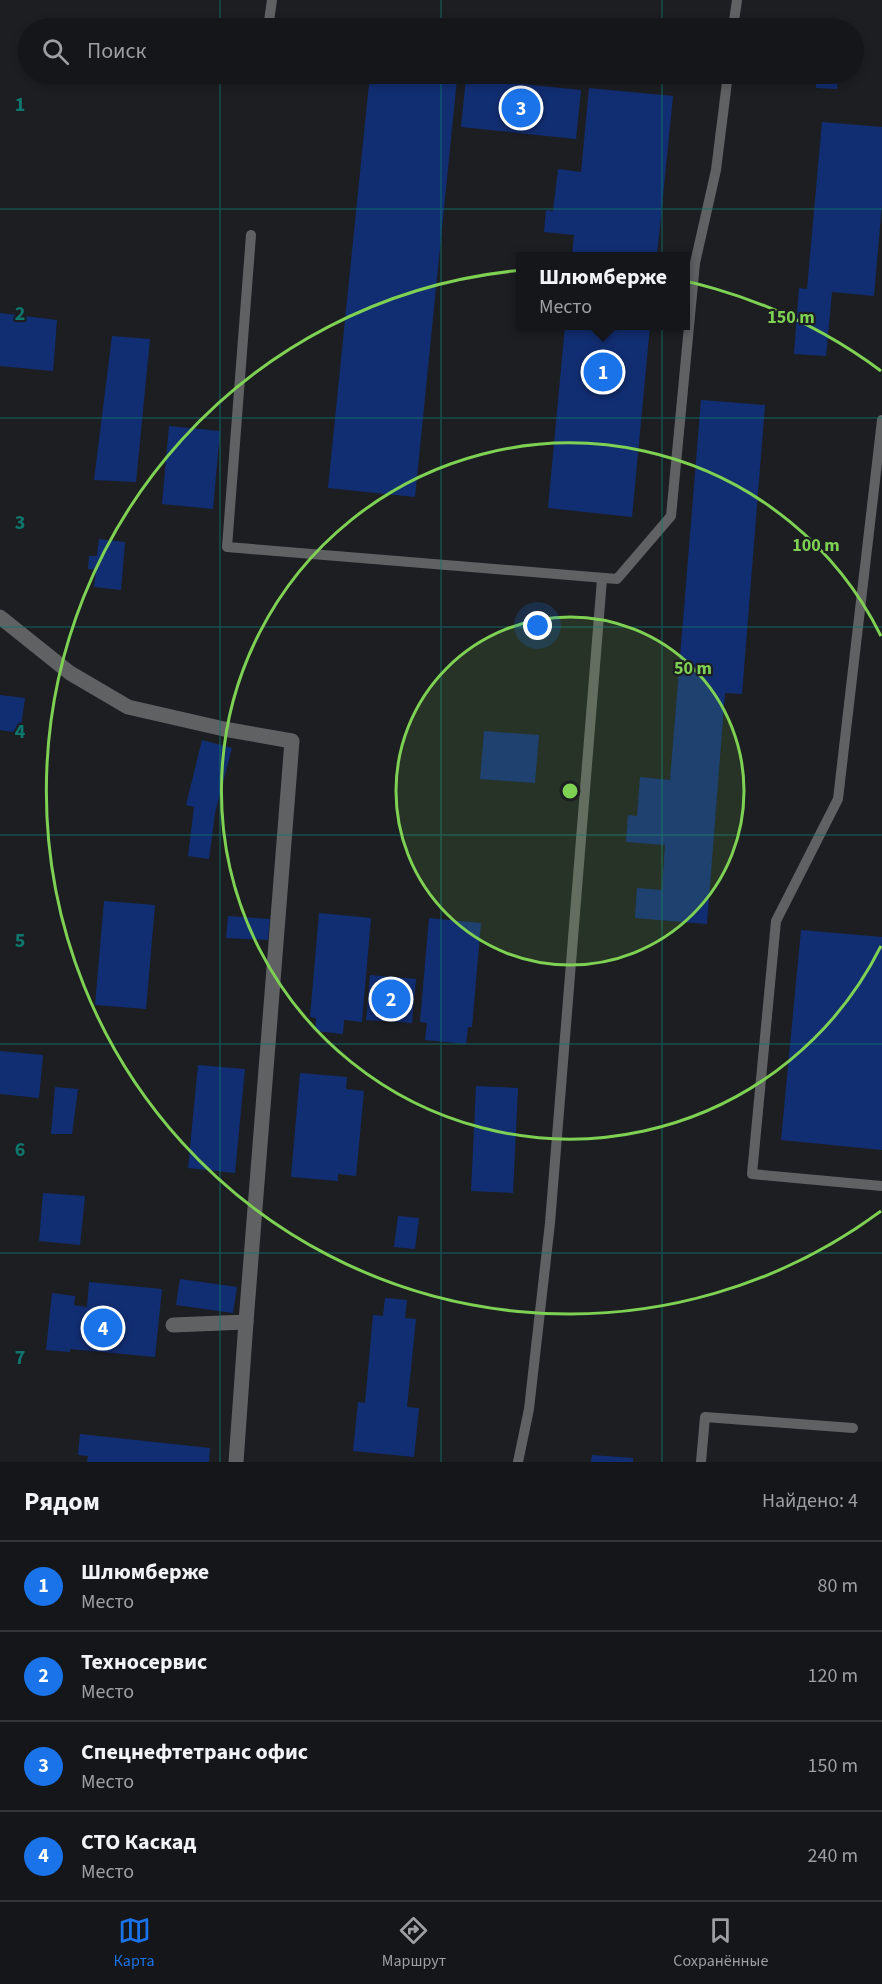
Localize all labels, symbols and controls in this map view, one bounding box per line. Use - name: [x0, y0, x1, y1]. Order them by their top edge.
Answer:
- search box: [18, 18, 864, 84]
- icon: search: [39, 35, 72, 68]
- text: Поиск: [87, 35, 146, 67]
- pin: 3: [502, 86, 540, 130]
- text: 1: [15, 91, 25, 119]
- popup: [516, 252, 690, 330]
- text: Шлюмберже: [539, 261, 667, 293]
- text: Место: [539, 293, 592, 321]
- text: 2: [15, 300, 25, 328]
- text: 150 m: [767, 305, 815, 330]
- pin: 1: [584, 350, 622, 394]
- text: 3: [15, 509, 25, 537]
- text: 100 m: [792, 533, 840, 558]
- your location: [523, 611, 552, 640]
- text: 50 m: [674, 656, 712, 681]
- text: 4: [15, 718, 26, 746]
- centre of rings: [560, 781, 580, 801]
- text: 5: [15, 927, 25, 955]
- pin: 2: [372, 976, 410, 1022]
- text: 6: [15, 1136, 25, 1164]
- pin: 4: [84, 1306, 122, 1350]
- text: 7: [15, 1344, 25, 1372]
- text: Рядом: [24, 1483, 100, 1520]
- text: Найдено: 4: [762, 1487, 858, 1515]
- text: Шлюмберже: [81, 1556, 209, 1588]
- text: 1: [38, 1572, 49, 1600]
- text: 80 m: [818, 1572, 858, 1600]
- text: Место: [81, 1588, 134, 1616]
- text: Техносервис: [81, 1646, 207, 1678]
- text: 2: [38, 1662, 49, 1690]
- text: 120 m: [808, 1662, 858, 1690]
- text: Место: [81, 1678, 134, 1706]
- text: Спецнефтетранс офис: [81, 1736, 308, 1768]
- text: 3: [38, 1752, 49, 1780]
- text: 150 m: [808, 1752, 858, 1780]
- text: Место: [81, 1768, 134, 1796]
- text: СТО Каскад: [81, 1826, 196, 1858]
- text: 4: [38, 1842, 49, 1870]
- text: 240 m: [808, 1842, 858, 1870]
- text: Место: [81, 1858, 134, 1886]
- tab: Карта: [114, 1914, 155, 1972]
- tab: Маршрут: [382, 1914, 446, 1972]
- tab: Сохранённые: [673, 1914, 768, 1972]

